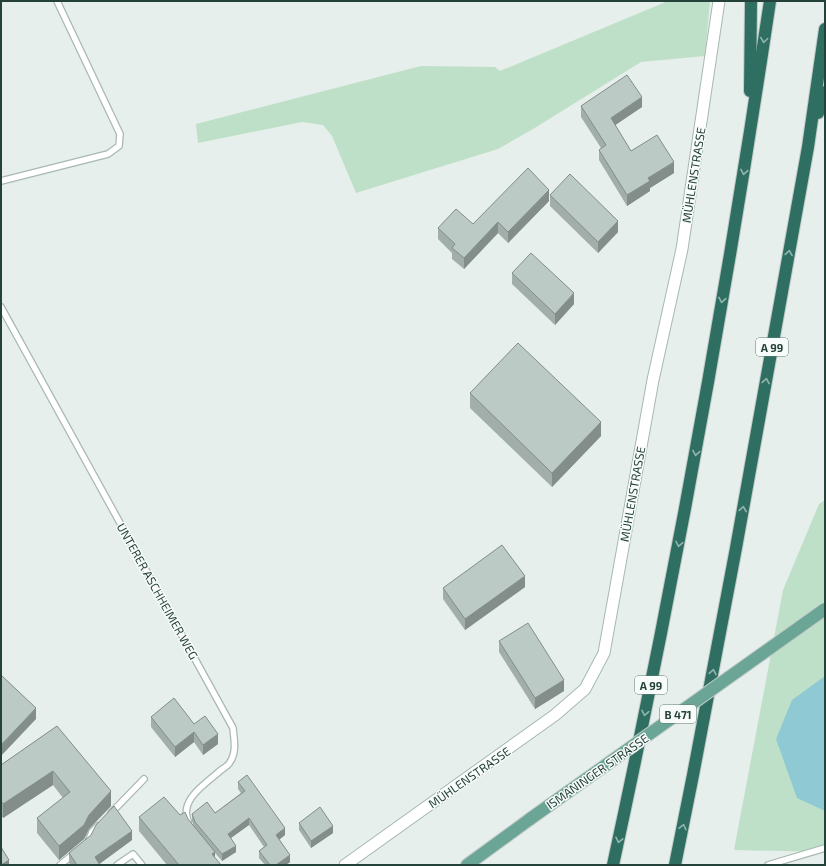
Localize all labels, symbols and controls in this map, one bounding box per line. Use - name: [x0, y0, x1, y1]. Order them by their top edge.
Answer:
- one-way arrow: [760, 37, 769, 43]
- street label: MÜHLENSTRASSE: [679, 126, 708, 224]
- one-way arrow: [740, 169, 749, 175]
- one-way arrow: [784, 250, 792, 256]
- one-way arrow: [718, 297, 727, 303]
- road number: A 99: [756, 338, 788, 356]
- one-way arrow: [761, 378, 769, 384]
- street label: MÜHLENSTRASSE: [617, 445, 647, 543]
- one-way arrow: [692, 450, 701, 456]
- one-way arrow: [738, 506, 746, 512]
- street label: UNTERER ASCHHEIMER WEG: [115, 520, 201, 662]
- one-way arrow: [675, 541, 683, 547]
- one-way arrow: [708, 669, 716, 675]
- road number: A 99: [635, 676, 667, 694]
- road number: B 471: [660, 705, 696, 723]
- one-way arrow: [641, 710, 650, 716]
- street label: ISMANINGER STRASSE: [543, 730, 651, 811]
- street label: MÜHLENSTRASSE: [425, 743, 513, 810]
- one-way arrow: [678, 824, 687, 831]
- one-way arrow: [615, 837, 623, 843]

